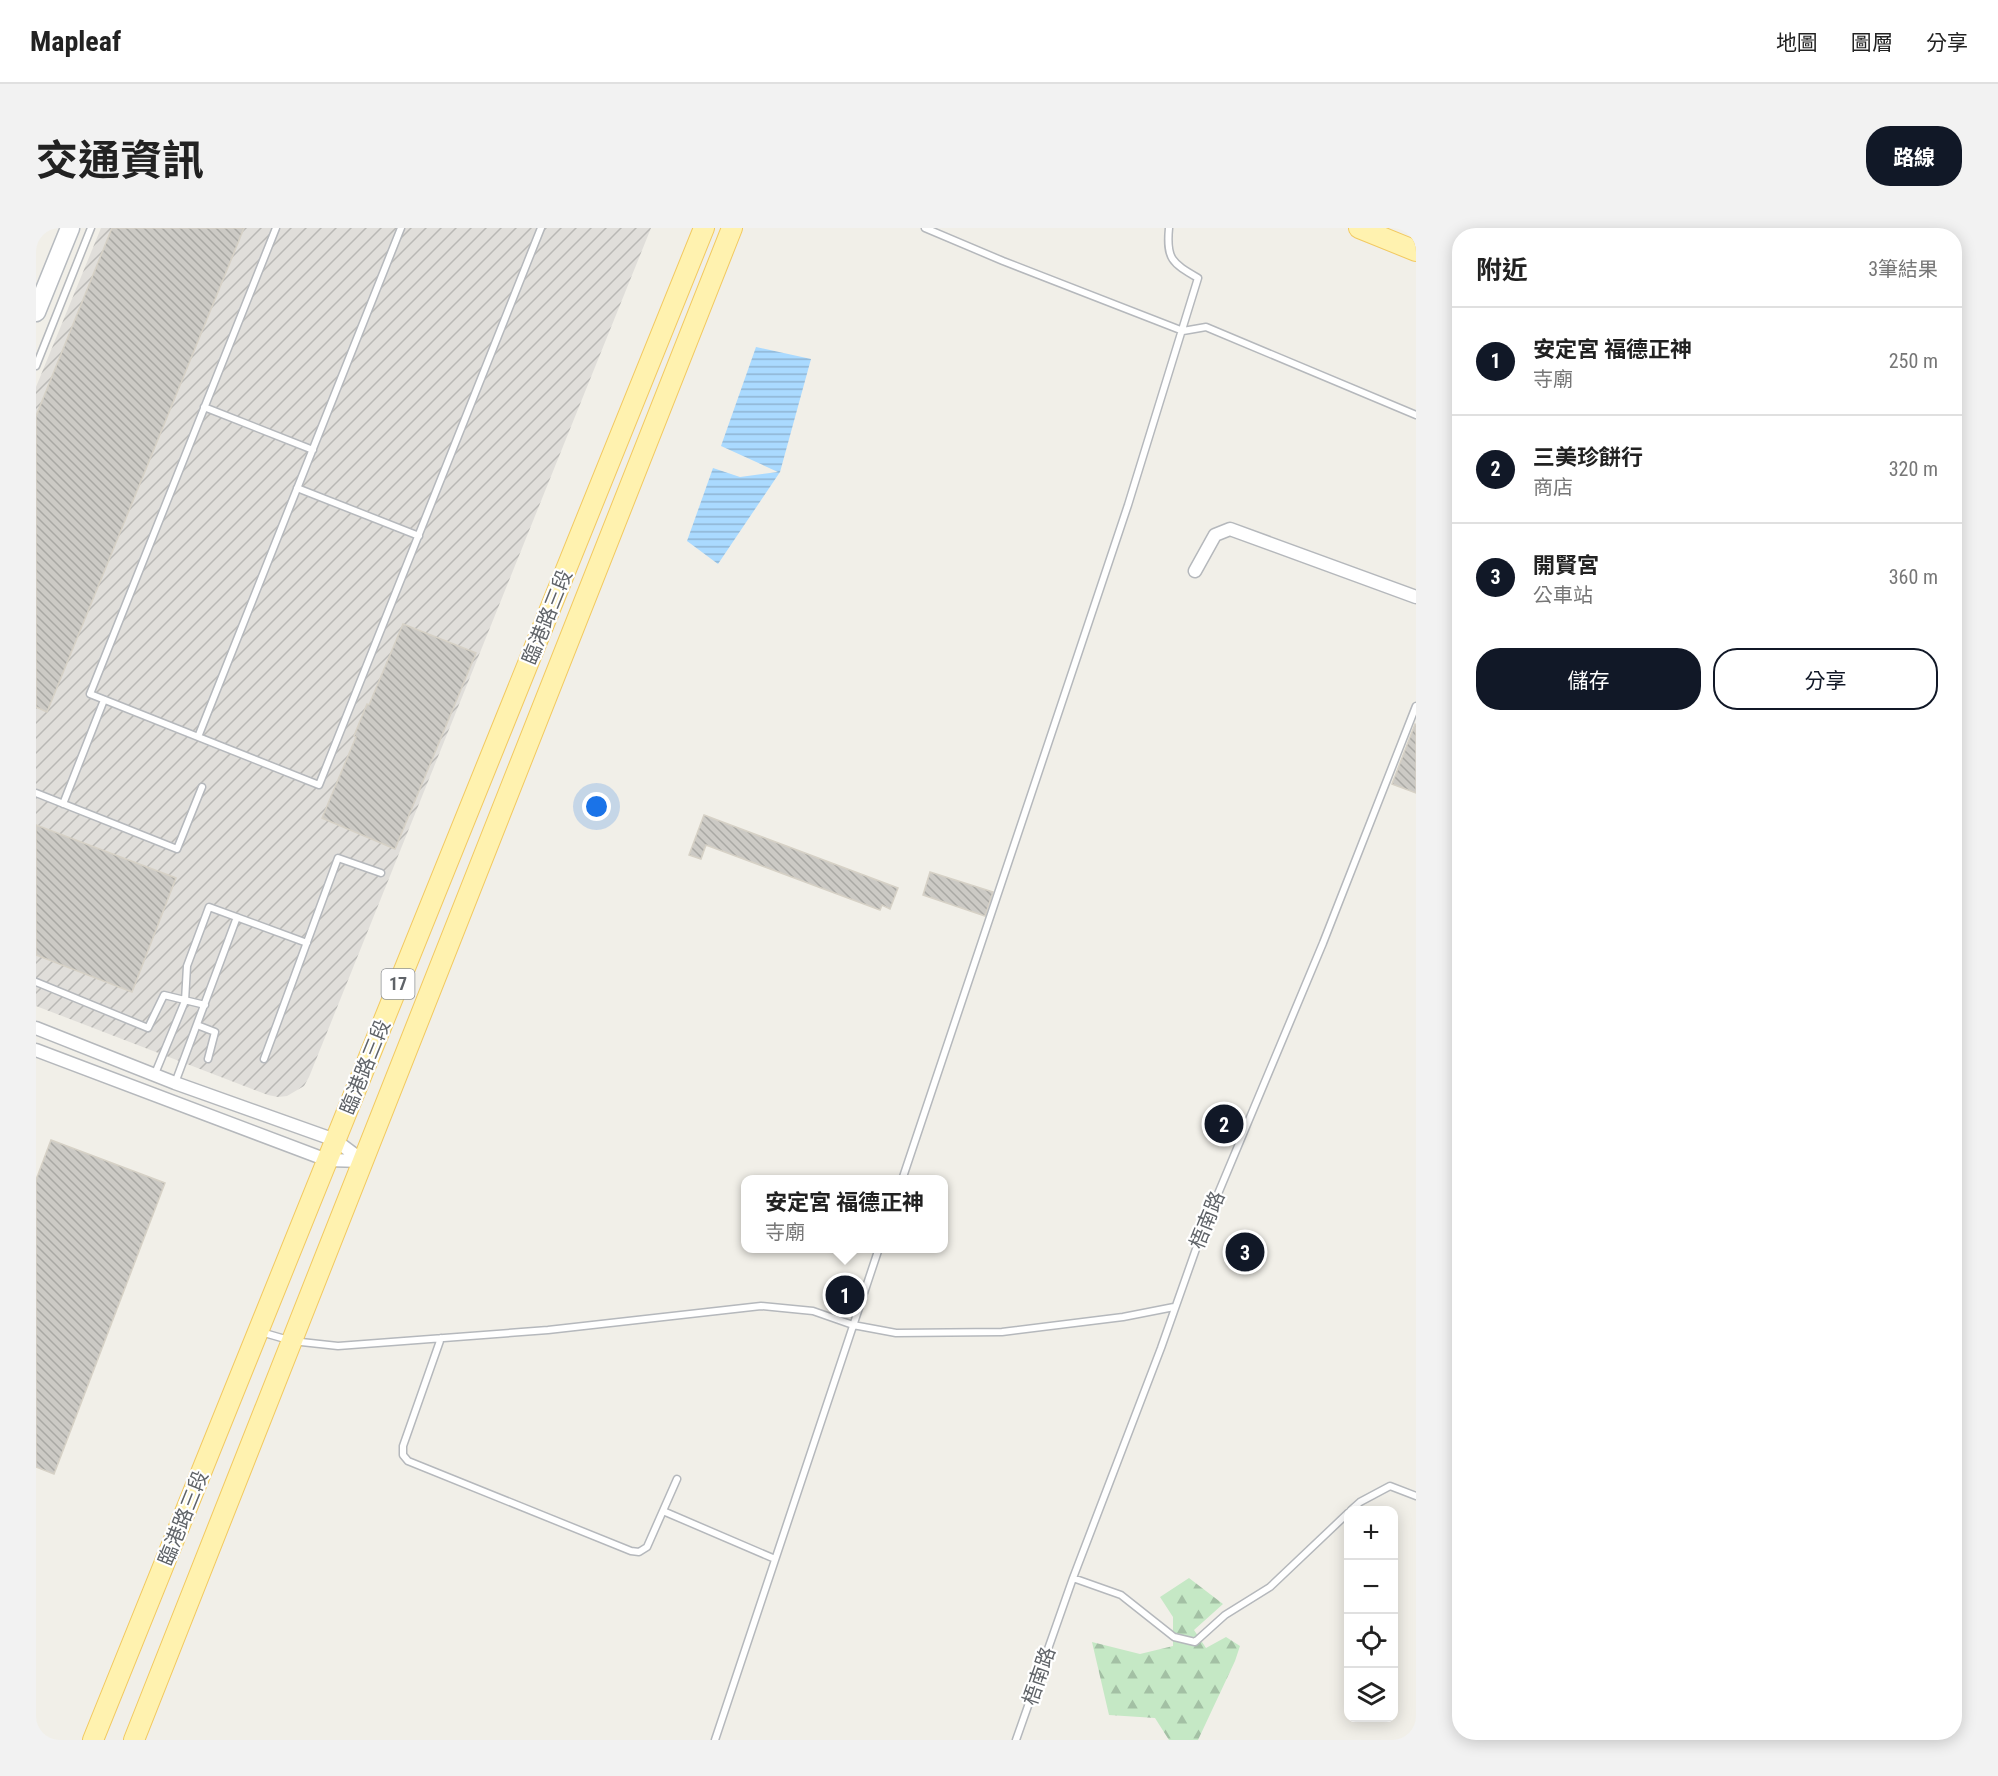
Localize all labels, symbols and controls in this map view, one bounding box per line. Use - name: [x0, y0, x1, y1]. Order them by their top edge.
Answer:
- text: Mapleaf: [30, 25, 121, 58]
- text: 地圖: [1776, 31, 1818, 55]
- text: 圖層: [1851, 31, 1893, 55]
- text: 分享: [1926, 31, 1968, 55]
- button: 路線: [1866, 126, 1962, 186]
- text: 交通資訊: [36, 136, 204, 185]
- text: 附近: [1476, 255, 1528, 285]
- text: 3筆結果: [1868, 257, 1938, 281]
- text: 安定宮 福德正神: [1533, 337, 1692, 362]
- text: 1: [1490, 349, 1501, 373]
- text: 250 m: [1889, 349, 1938, 373]
- text: 寺廟: [1533, 367, 1573, 391]
- text: 三美珍餅行: [1533, 445, 1643, 470]
- text: 2: [1490, 457, 1501, 481]
- text: 320 m: [1889, 457, 1938, 481]
- text: 商店: [1533, 475, 1573, 499]
- text: 開賢宮: [1533, 553, 1599, 578]
- text: 3: [1490, 565, 1501, 589]
- text: 360 m: [1889, 565, 1938, 589]
- street label: 臨港路三段: [517, 566, 577, 668]
- text: 公車站: [1533, 583, 1593, 607]
- button: 儲存: [1476, 648, 1701, 710]
- button: 分享: [1713, 648, 1938, 710]
- your location: [582, 792, 611, 821]
- road number: 17: [382, 969, 414, 999]
- street label: 臨港路三段: [335, 1016, 395, 1118]
- pin: 2: [1204, 1102, 1244, 1146]
- popup: [741, 1175, 948, 1253]
- street label: 梧南路: [1185, 1188, 1229, 1252]
- text: 安定宮 福德正神: [765, 1190, 924, 1215]
- text: 寺廟: [765, 1220, 805, 1244]
- pin: 3: [1226, 1230, 1264, 1274]
- pin: 1: [826, 1272, 864, 1318]
- street label: 臨港路三段: [153, 1467, 213, 1569]
- map controls: [1344, 1506, 1398, 1722]
- button: +: [1344, 1506, 1398, 1560]
- button: −: [1344, 1560, 1398, 1614]
- button: locate: [1344, 1614, 1398, 1668]
- street label: 梧南路: [1018, 1644, 1060, 1708]
- button: layers: [1344, 1668, 1398, 1722]

